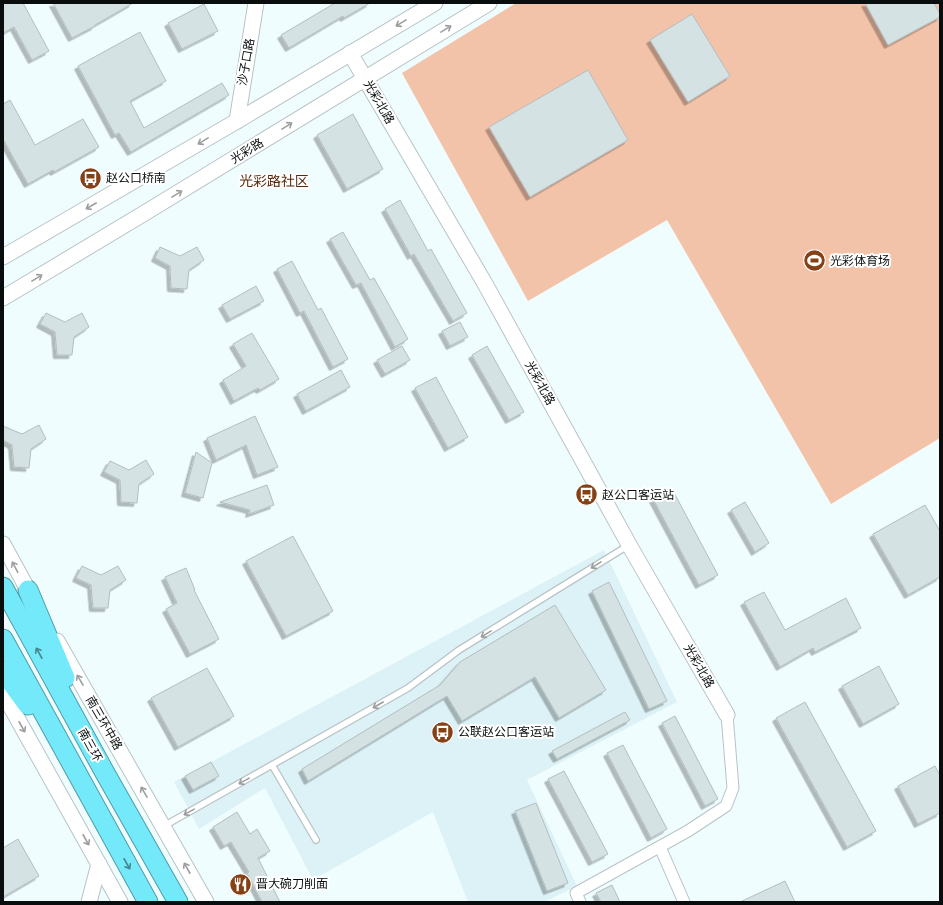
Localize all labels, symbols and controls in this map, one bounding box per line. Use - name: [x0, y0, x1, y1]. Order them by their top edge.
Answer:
- one-way arrow: [395, 19, 407, 27]
- one-way arrow: [440, 25, 451, 33]
- street label: 沙子口路: [234, 37, 257, 87]
- street label: 光彩北路: [361, 77, 398, 126]
- one-way arrow: [282, 122, 293, 130]
- street label: 光彩路: [227, 135, 266, 166]
- one-way arrow: [197, 137, 209, 145]
- bus stop icon: 赵公口桥南: [78, 165, 104, 191]
- place label: 赵公口桥南: [106, 170, 166, 185]
- district label: 光彩路社区: [239, 172, 309, 190]
- one-way arrow: [171, 190, 182, 198]
- one-way arrow: [85, 203, 97, 211]
- sports icon: 光彩体育场: [802, 248, 828, 274]
- place label: 光彩体育场: [830, 253, 890, 268]
- one-way arrow: [31, 273, 43, 281]
- street label: 光彩北路: [522, 358, 559, 407]
- bus stop icon: 赵公口客运站: [573, 482, 599, 508]
- place label: 赵公口客运站: [602, 487, 674, 502]
- one-way arrow: [11, 561, 19, 573]
- one-way arrow: [590, 562, 602, 570]
- one-way arrow: [480, 630, 492, 638]
- street label: 光彩北路: [681, 641, 718, 690]
- one-way arrow: [35, 647, 43, 659]
- one-way arrow: [75, 674, 83, 686]
- street label: 南三环中路: [83, 693, 125, 753]
- one-way arrow: [372, 702, 384, 710]
- bus stop icon: 公联赵公口客运站: [430, 719, 456, 745]
- one-way arrow: [19, 721, 27, 733]
- place label: 公联赵公口客运站: [458, 724, 554, 739]
- street label: 南三环: [75, 726, 105, 764]
- one-way arrow: [238, 778, 250, 786]
- one-way arrow: [140, 786, 148, 798]
- one-way arrow: [184, 808, 196, 816]
- one-way arrow: [83, 834, 90, 846]
- one-way arrow: [124, 858, 131, 870]
- one-way arrow: [183, 862, 191, 874]
- restaurant icon: 晋大碗刀削面: [228, 871, 254, 897]
- place label: 晋大碗刀削面: [256, 876, 328, 891]

